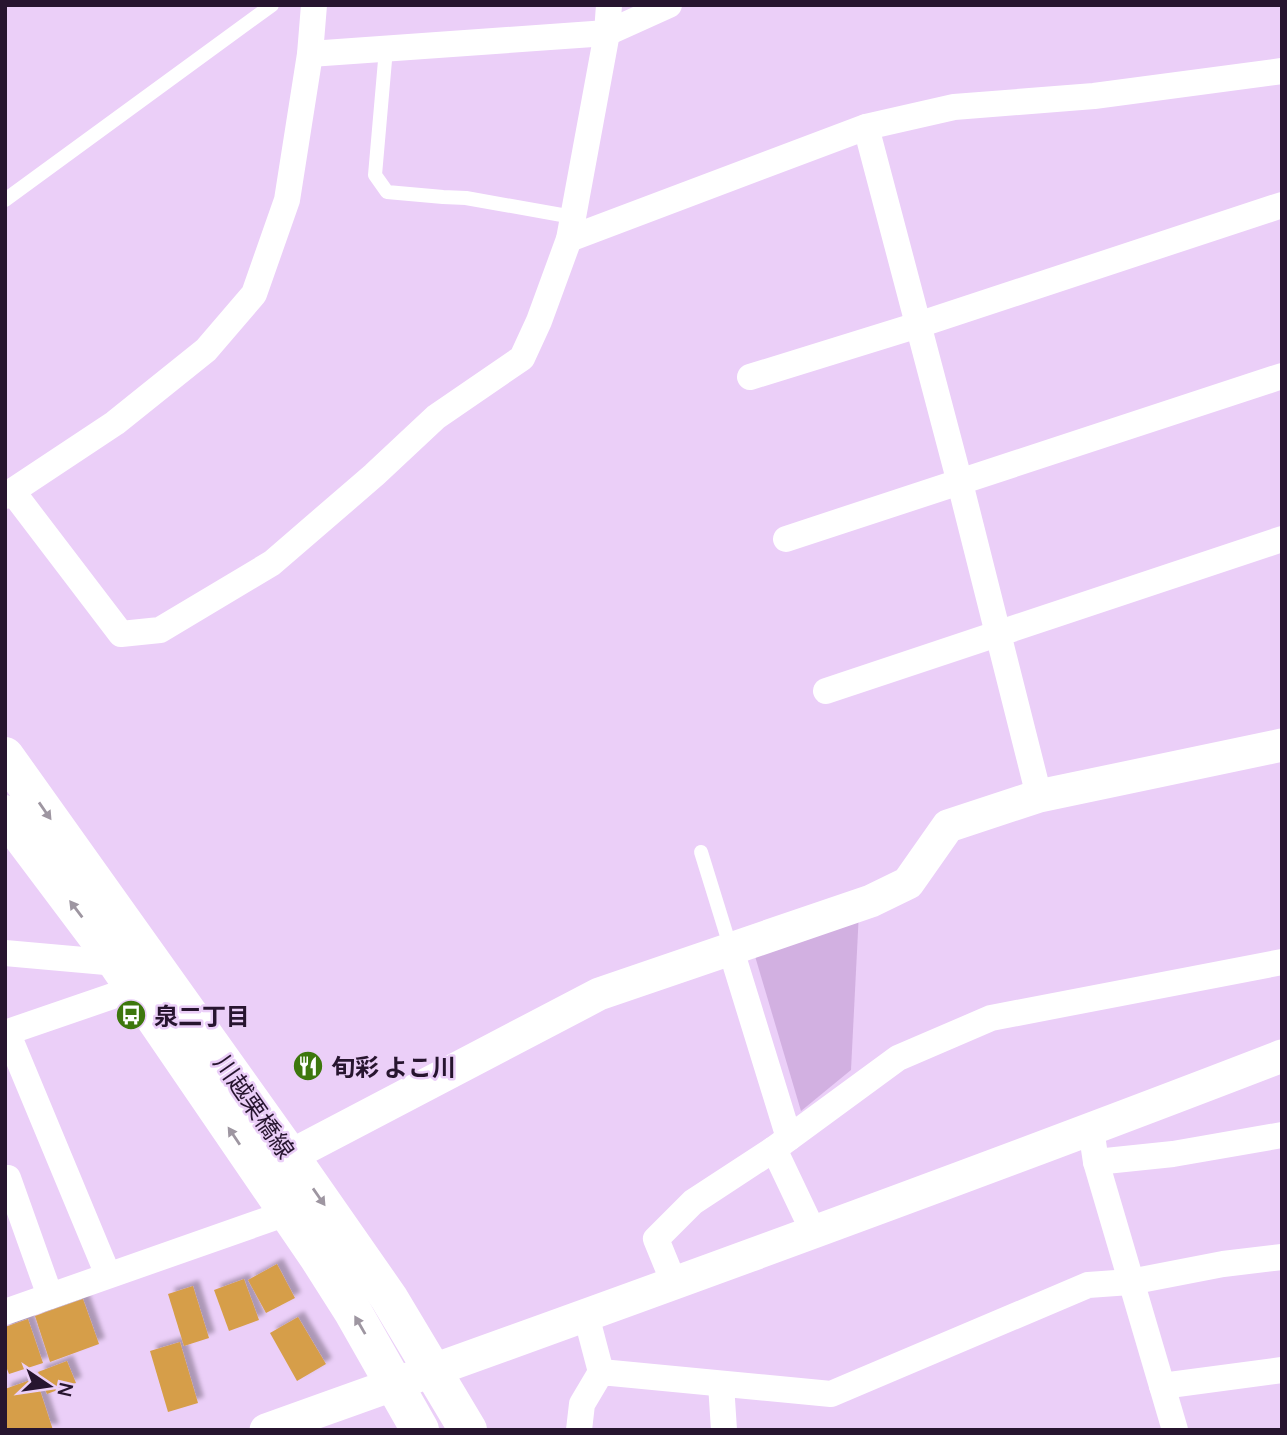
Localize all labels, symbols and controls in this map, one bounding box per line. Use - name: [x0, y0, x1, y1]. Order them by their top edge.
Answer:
- one-way arrow: [38, 802, 52, 820]
- one-way arrow: [69, 900, 83, 918]
- bus stop icon: 泉二丁目: [114, 998, 148, 1032]
- place label: 泉二丁目: [154, 999, 250, 1032]
- street label: 川越栗橋線: [207, 1047, 303, 1165]
- restaurant icon: 旬彩 よこ川: [291, 1049, 325, 1083]
- place label: 旬彩 よこ川: [331, 1050, 456, 1083]
- one-way arrow: [227, 1127, 241, 1145]
- one-way arrow: [312, 1188, 326, 1206]
- one-way arrow: [355, 1315, 367, 1335]
- north arrow: [14, 1351, 84, 1421]
- text: N: [51, 1380, 80, 1399]

